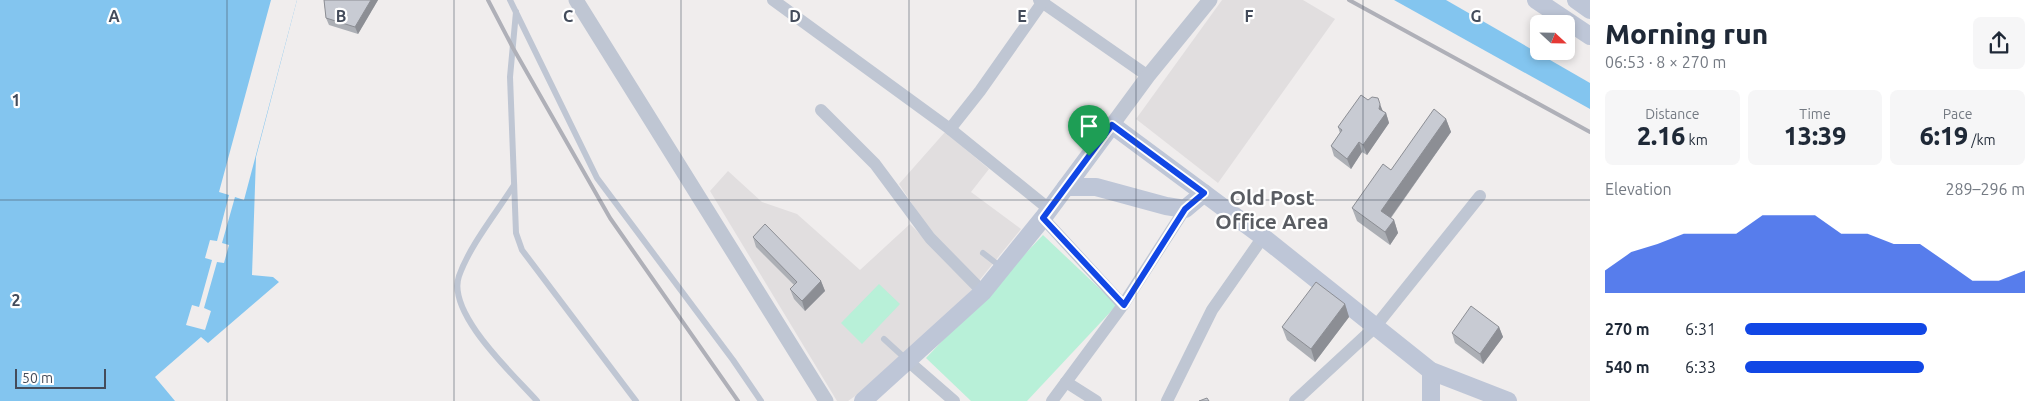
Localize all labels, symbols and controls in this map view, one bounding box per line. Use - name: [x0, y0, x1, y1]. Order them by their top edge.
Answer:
- text: A: [108, 7, 120, 25]
- text: B: [336, 7, 346, 25]
- text: C: [563, 7, 573, 25]
- text: D: [789, 7, 801, 25]
- text: E: [1017, 7, 1027, 25]
- text: F: [1245, 7, 1254, 25]
- text: G: [1470, 7, 1482, 25]
- north arrow: [1530, 15, 1575, 60]
- map controls: [1530, 15, 1575, 60]
- button: share: [1973, 17, 2025, 69]
- text: Morning run: [1605, 18, 1768, 49]
- text: 06:53 · 8 × 270 m: [1605, 53, 1726, 71]
- text: 1: [11, 91, 21, 109]
- pin: [1068, 105, 1110, 156]
- text: Distance: [1645, 106, 1699, 122]
- text: Time: [1799, 106, 1831, 122]
- text: Pace: [1943, 106, 1972, 122]
- icon: arrive: [1075, 112, 1103, 140]
- text: 2.16: [1637, 122, 1685, 150]
- text: 13:39: [1784, 122, 1846, 150]
- text: 6:19: [1920, 122, 1968, 150]
- text: km: [1685, 132, 1708, 148]
- text: /km: [1968, 132, 1996, 148]
- text: Elevation: [1605, 180, 1672, 198]
- text: 289–296 m: [1945, 180, 2025, 198]
- district label: Old Post Office Area: [1215, 185, 1329, 233]
- text: 2: [11, 291, 21, 309]
- text: 270 m: [1605, 320, 1650, 338]
- text: 6:31: [1685, 320, 1716, 338]
- text: 540 m: [1605, 358, 1650, 376]
- text: 6:33: [1685, 358, 1716, 376]
- scale bar: [15, 366, 106, 389]
- text: 50 m: [22, 370, 53, 386]

